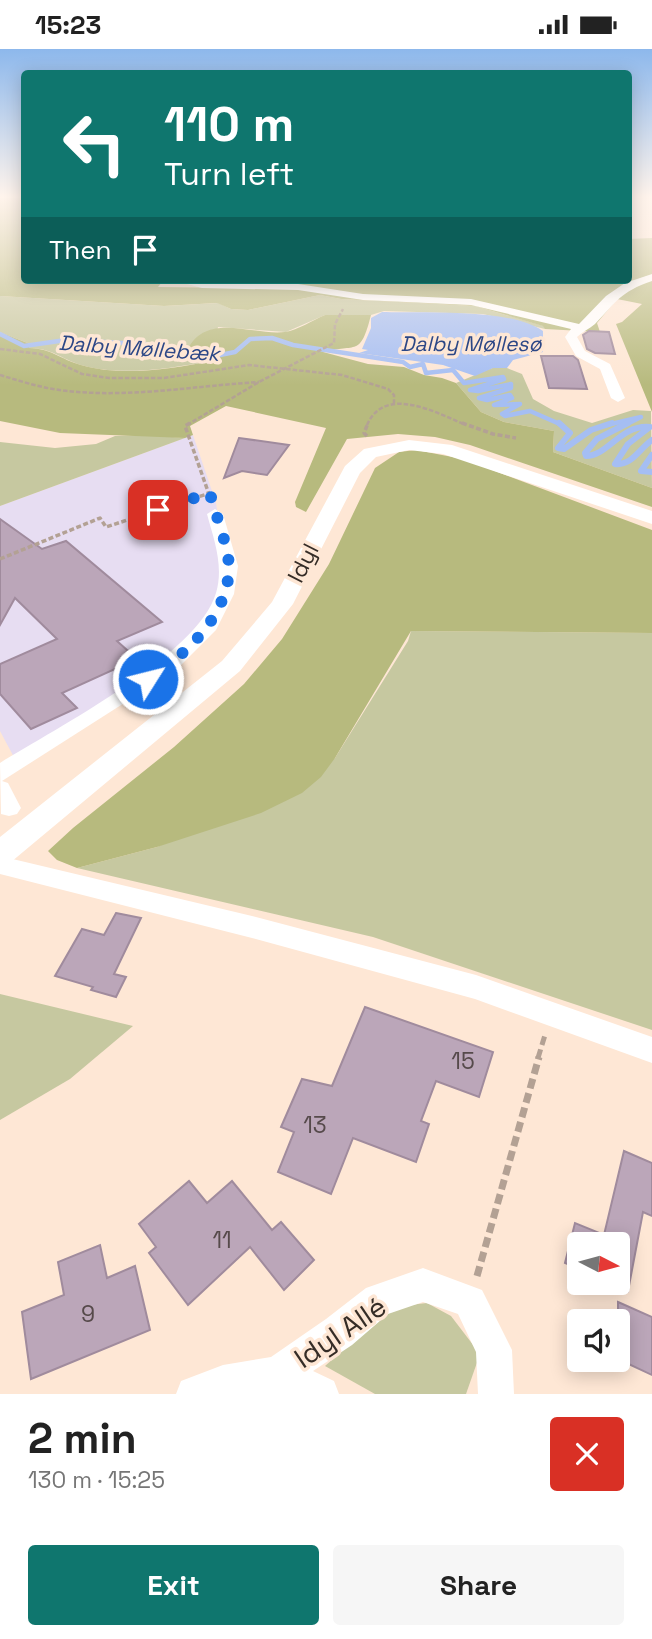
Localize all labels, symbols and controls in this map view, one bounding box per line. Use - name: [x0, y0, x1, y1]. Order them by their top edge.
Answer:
- text: 15:23: [35, 8, 101, 42]
- text: 110 m: [164, 93, 294, 155]
- icon: left: [49, 98, 140, 189]
- text: Turn left: [164, 154, 294, 194]
- icon: arrive: [126, 231, 164, 269]
- text: Then: [49, 233, 112, 267]
- water label: Dalby Møllebæk: [58, 329, 223, 367]
- water label: Dalby Møllesø: [401, 330, 542, 357]
- pin: [128, 480, 188, 540]
- icon: arrive: [139, 491, 177, 529]
- street label: Idyl: [281, 538, 325, 588]
- position arrow: [111, 642, 185, 716]
- house number: 15: [451, 1046, 475, 1076]
- house number: 13: [303, 1110, 327, 1140]
- house number: 11: [212, 1225, 232, 1255]
- north arrow: [567, 1232, 630, 1295]
- map controls: [567, 1232, 630, 1372]
- street label: Idyl Allé: [287, 1288, 393, 1376]
- house number: 9: [81, 1299, 95, 1329]
- button: sound: [567, 1309, 630, 1372]
- text: 2 min: [28, 1412, 137, 1465]
- button: close: [550, 1417, 624, 1491]
- text: 130 m · 15:25: [28, 1465, 165, 1495]
- button: Exit: [28, 1545, 319, 1625]
- button: Share: [333, 1545, 624, 1625]

